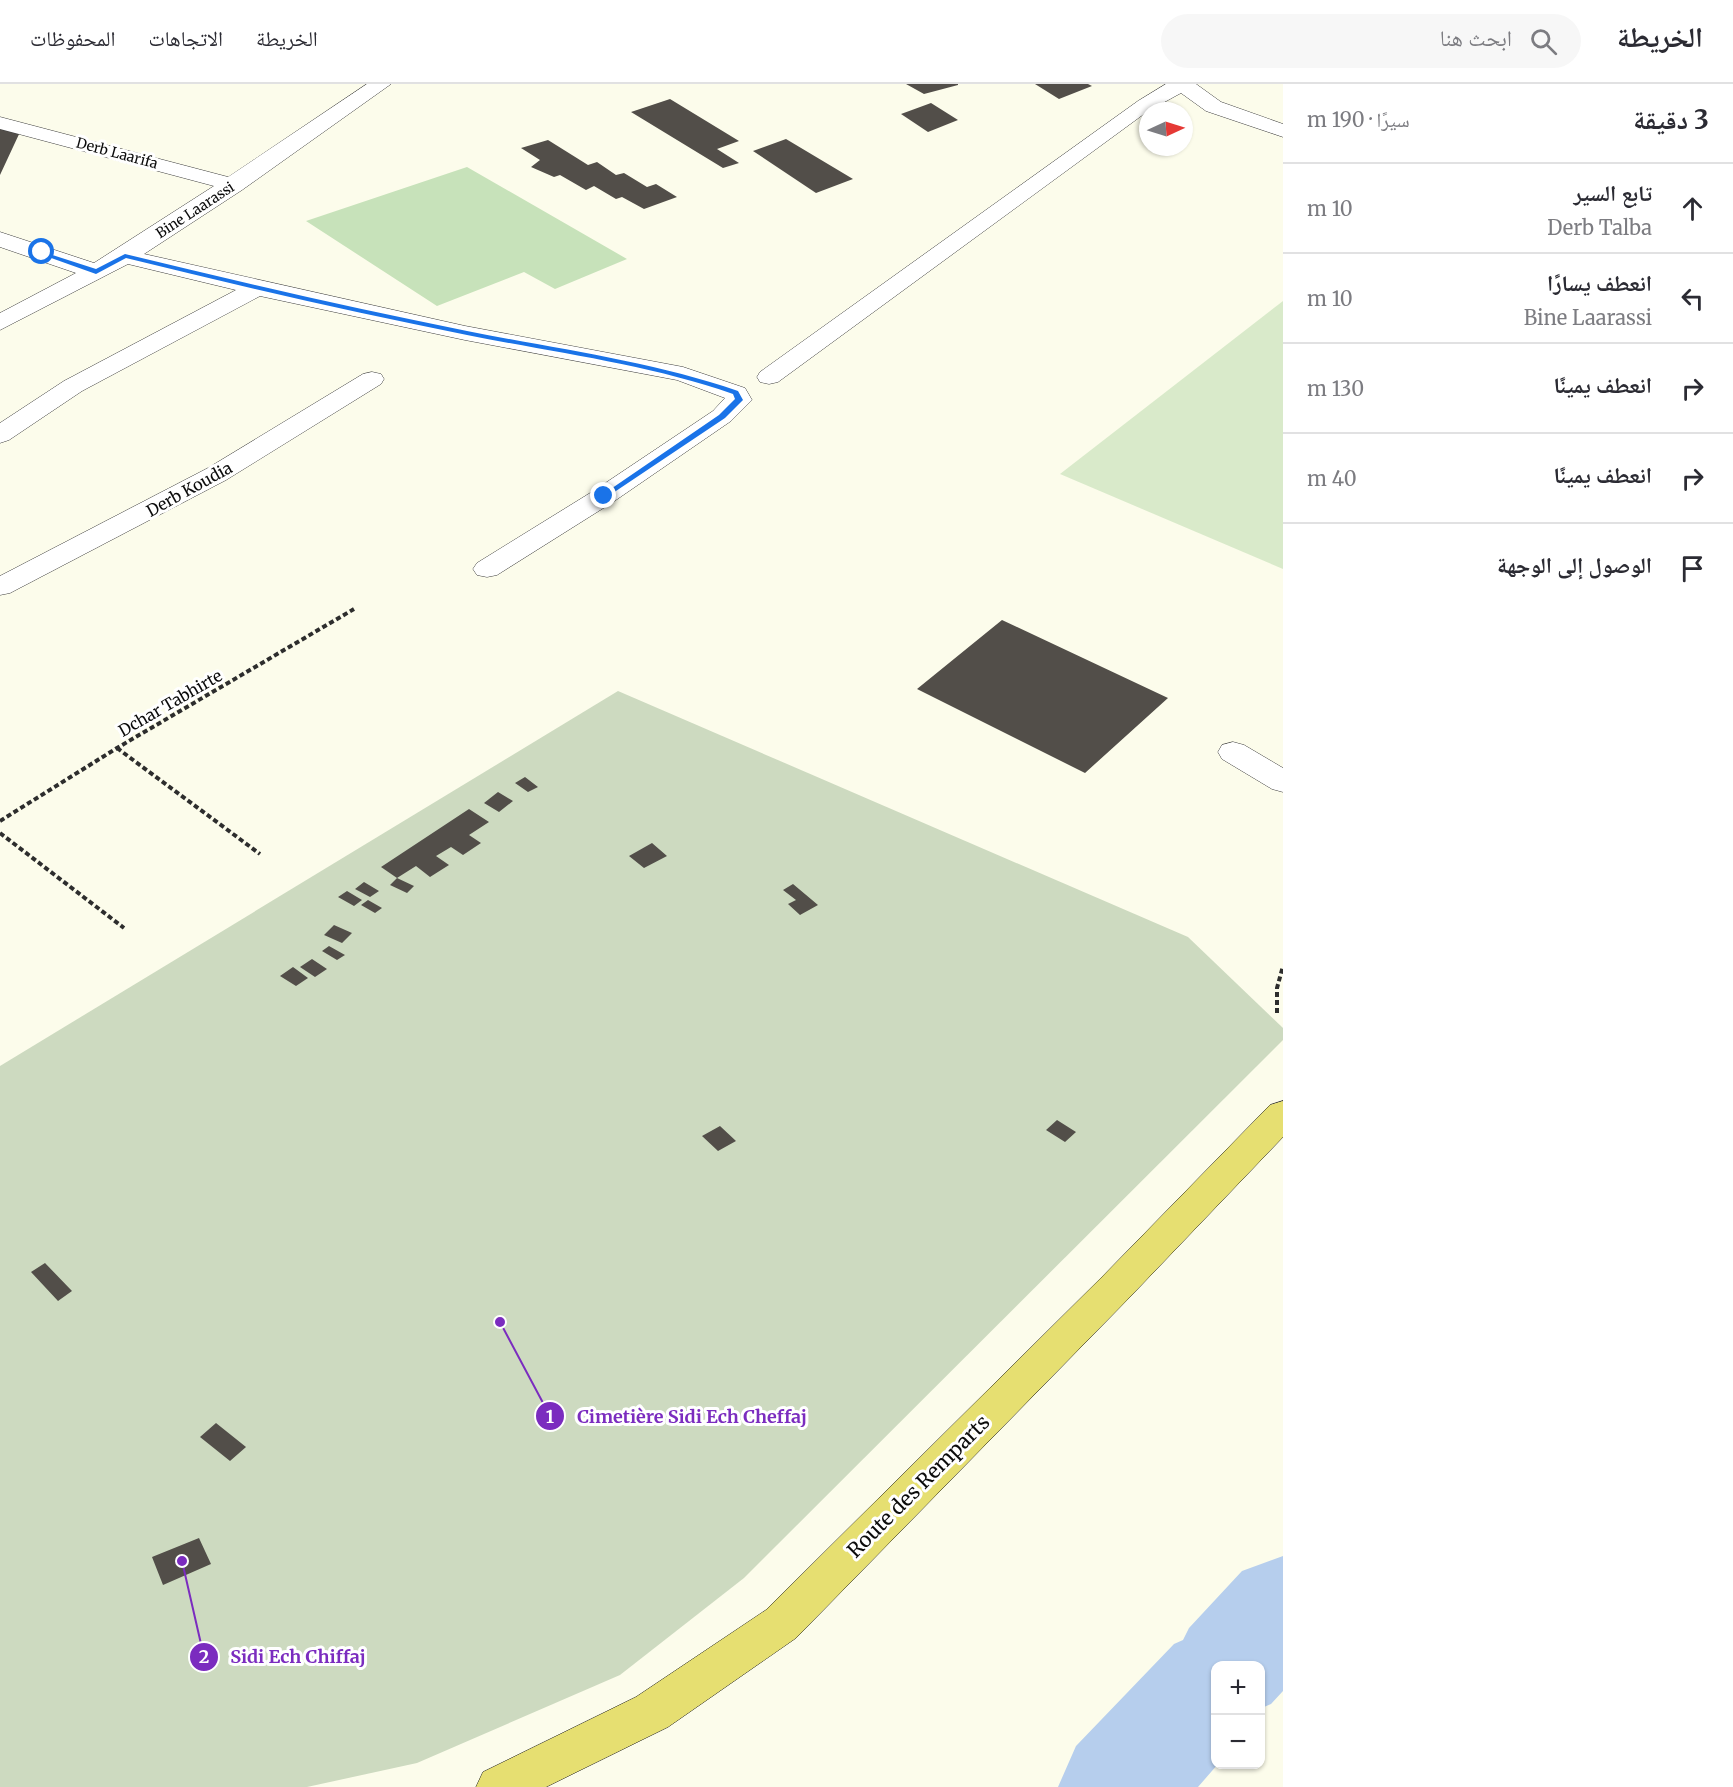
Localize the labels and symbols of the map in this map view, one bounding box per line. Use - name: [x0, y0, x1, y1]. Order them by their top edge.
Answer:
- north arrow: [1139, 102, 1193, 156]
- street label: Derb Laarifa: [74, 133, 160, 173]
- street label: Bine Laarassi: [152, 178, 238, 242]
- route start: [28, 238, 54, 264]
- street label: Derb Koudia: [143, 457, 236, 521]
- route end: [590, 482, 616, 508]
- street label: Dchar Tabhirte: [115, 665, 225, 741]
- callout: Cimetière Sidi Ech Cheffaj: [535, 1398, 819, 1434]
- text: 1: [546, 1405, 554, 1428]
- text: Cimetière Sidi Ech Cheffaj: [577, 1405, 807, 1428]
- street label: Route des Remparts: [841, 1409, 995, 1563]
- callout: Sidi Ech Chiffaj: [189, 1639, 378, 1675]
- text: 2: [199, 1645, 209, 1668]
- text: Sidi Ech Chiffaj: [230, 1645, 366, 1668]

